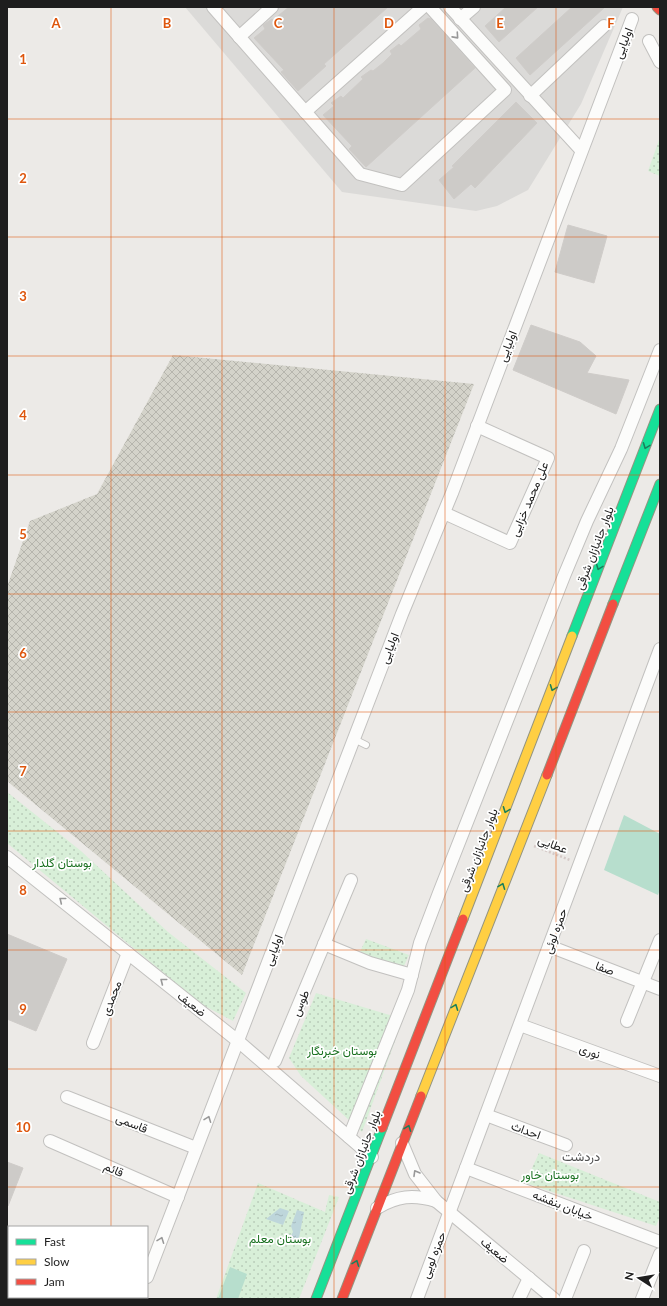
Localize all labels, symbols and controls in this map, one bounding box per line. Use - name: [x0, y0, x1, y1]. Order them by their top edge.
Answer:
- text: A: [50, 15, 61, 31]
- text: B: [163, 15, 172, 31]
- text: C: [274, 15, 283, 31]
- text: D: [384, 15, 394, 31]
- text: E: [496, 15, 504, 31]
- text: F: [607, 15, 615, 31]
- street label: اولیایی: [610, 25, 637, 61]
- one-way arrow: [452, 31, 459, 39]
- text: 1: [19, 51, 27, 67]
- text: 2: [19, 170, 27, 186]
- text: 3: [19, 288, 27, 304]
- street label: اولیایی: [494, 328, 521, 364]
- text: 4: [19, 407, 27, 423]
- one-way arrow: [643, 441, 651, 449]
- street label: علی محمد خزایی: [507, 459, 552, 539]
- street label: بلوار جانبازان شرقی: [571, 504, 618, 592]
- text: 5: [19, 526, 27, 542]
- one-way arrow: [596, 563, 604, 570]
- street label: اولیایی: [376, 630, 403, 666]
- text: 6: [19, 645, 27, 661]
- one-way arrow: [549, 685, 557, 692]
- text: 7: [19, 763, 27, 779]
- street label: بلوار جانبازان شرقی: [455, 806, 502, 894]
- one-way arrow: [502, 806, 510, 813]
- street label: عطایی: [536, 832, 570, 857]
- park label: بوستان گلدار: [31, 855, 92, 871]
- text: 8: [19, 882, 27, 898]
- one-way arrow: [498, 883, 506, 890]
- one-way arrow: [59, 898, 66, 905]
- street label: حمزه لوئی: [540, 906, 571, 956]
- street label: اولیایی: [260, 932, 287, 968]
- street label: صفا: [593, 958, 617, 978]
- street label: محمدی: [97, 978, 125, 1018]
- one-way arrow: [161, 979, 168, 986]
- street label: طوس: [288, 987, 313, 1019]
- street label: ضعیف: [175, 988, 209, 1020]
- text: 9: [19, 1001, 27, 1017]
- one-way arrow: [450, 1004, 458, 1012]
- street label: نوری: [577, 1040, 603, 1063]
- park label: بوستان خبرنگار: [306, 1043, 377, 1059]
- street label: بلوار جانبازان شرقی: [338, 1108, 385, 1196]
- street label: قاسمی: [114, 1110, 150, 1137]
- one-way arrow: [203, 1115, 211, 1122]
- street label: احداث: [509, 1118, 543, 1142]
- text: 10: [15, 1119, 31, 1135]
- one-way arrow: [403, 1125, 411, 1132]
- district label: دردشت: [562, 1148, 600, 1165]
- street label: قائم: [101, 1158, 126, 1181]
- park label: بوستان خاور: [520, 1167, 579, 1183]
- one-way arrow: [414, 1170, 421, 1177]
- street label: خیابان بنفشه: [531, 1187, 595, 1223]
- legend: [8, 1226, 148, 1298]
- street label: حمزه لویی: [417, 1229, 450, 1281]
- park label: بوستان معلم: [249, 1231, 311, 1247]
- text: Fast: [44, 1234, 66, 1249]
- street label: ضعیف: [478, 1234, 512, 1266]
- one-way arrow: [156, 1237, 164, 1244]
- text: Slow: [44, 1254, 70, 1269]
- north arrow: [619, 1258, 659, 1298]
- one-way arrow: [351, 1259, 359, 1266]
- text: N: [621, 1270, 636, 1281]
- text: Jam: [44, 1274, 65, 1289]

